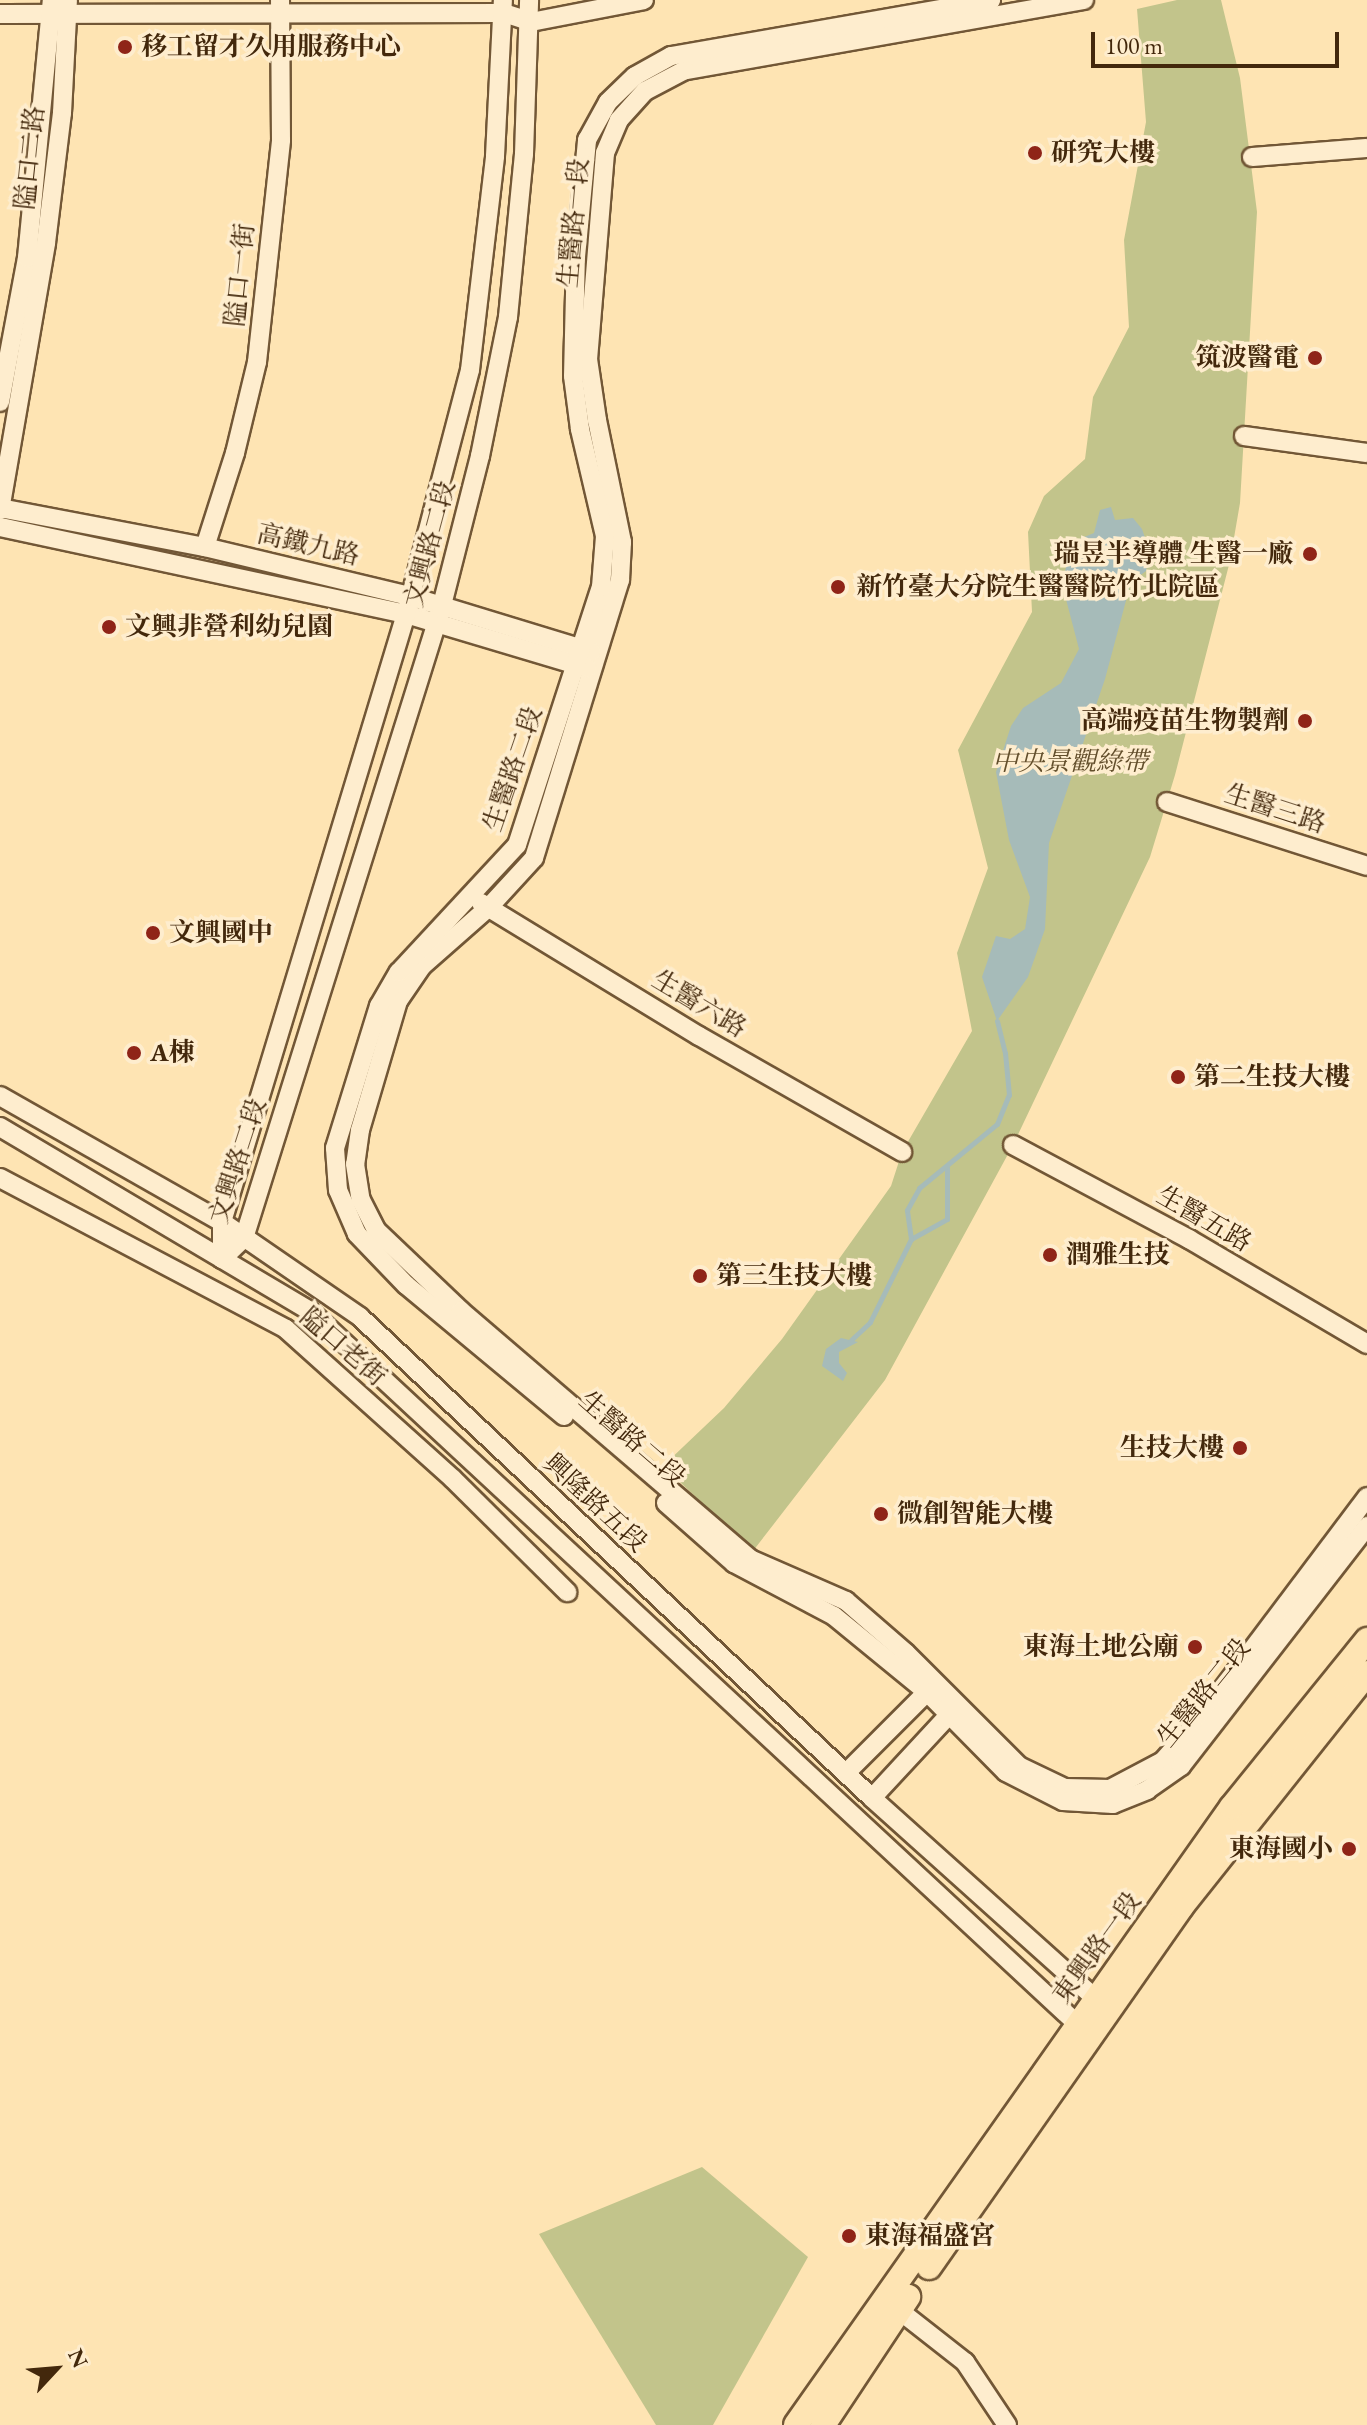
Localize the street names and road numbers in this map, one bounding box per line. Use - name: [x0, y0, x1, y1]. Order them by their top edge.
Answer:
- street label: 隘口二路: [9, 105, 51, 211]
- street label: 生醫路一段: [553, 157, 595, 289]
- street label: 隘口一街: [219, 222, 261, 328]
- street label: 文興路二段: [398, 477, 462, 611]
- street label: 高鐵九路: [254, 518, 362, 572]
- street label: 生醫路二段: [477, 702, 549, 836]
- street label: 生醫三路: [1221, 778, 1329, 840]
- street label: 生醫六路: [646, 964, 752, 1044]
- street label: 文興路二段: [203, 1094, 273, 1228]
- street label: 生醫五路: [1151, 1179, 1257, 1259]
- street label: 隘口老街: [294, 1301, 392, 1393]
- street label: 生醫路二段: [573, 1385, 691, 1493]
- street label: 興隆路五段: [537, 1447, 653, 1559]
- street label: 生醫路二段: [1151, 1633, 1257, 1753]
- street label: 東興路一段: [1046, 1886, 1148, 2010]

